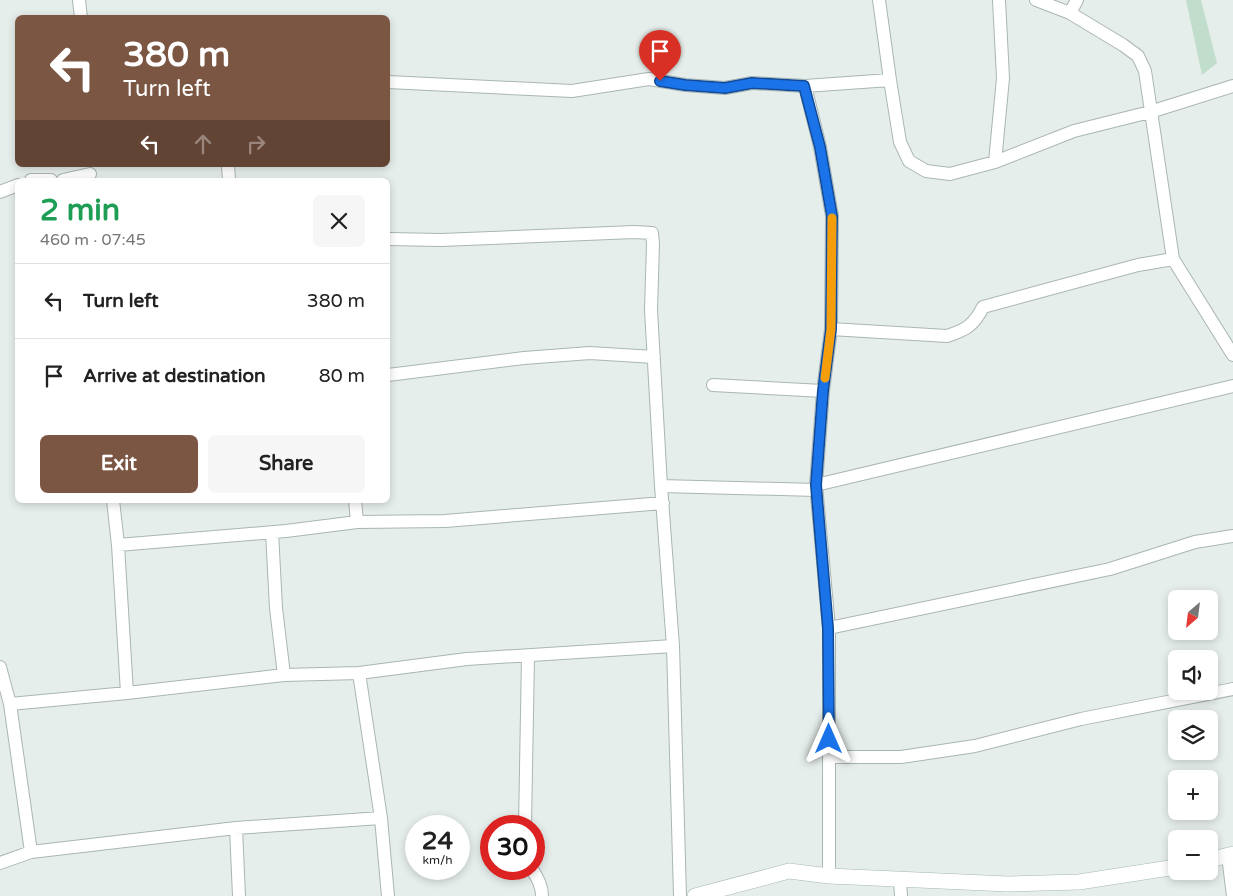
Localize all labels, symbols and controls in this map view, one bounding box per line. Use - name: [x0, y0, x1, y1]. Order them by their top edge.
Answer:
- pin: [639, 30, 681, 81]
- text: 380 m: [123, 34, 230, 76]
- icon: left: [40, 35, 105, 100]
- icon: arrive: [646, 37, 674, 65]
- text: Turn left: [123, 76, 211, 102]
- icon: left: [136, 130, 164, 158]
- icon: ahead: [189, 130, 217, 158]
- icon: right: [242, 130, 270, 158]
- text: 2 min: [40, 192, 120, 229]
- button: close: [313, 195, 365, 247]
- text: 460 m · 07:45: [40, 230, 146, 250]
- icon: left: [40, 287, 68, 315]
- text: Turn left: [83, 290, 159, 312]
- text: 380 m: [307, 290, 365, 312]
- icon: arrive: [40, 362, 68, 390]
- text: Arrive at destination: [83, 365, 266, 387]
- text: 80 m: [319, 365, 365, 387]
- button: Exit: [40, 435, 198, 493]
- button: Share: [208, 435, 365, 493]
- north arrow: [1168, 590, 1218, 640]
- map controls: [1168, 590, 1218, 880]
- button: sound: [1168, 650, 1218, 700]
- button: layers: [1168, 710, 1218, 760]
- position arrow: [802, 712, 854, 764]
- button: +: [1168, 770, 1218, 820]
- speed limit sign: 30: [480, 815, 545, 880]
- text: 24: [422, 826, 453, 856]
- button: −: [1168, 830, 1218, 880]
- text: km/h: [422, 853, 453, 867]

